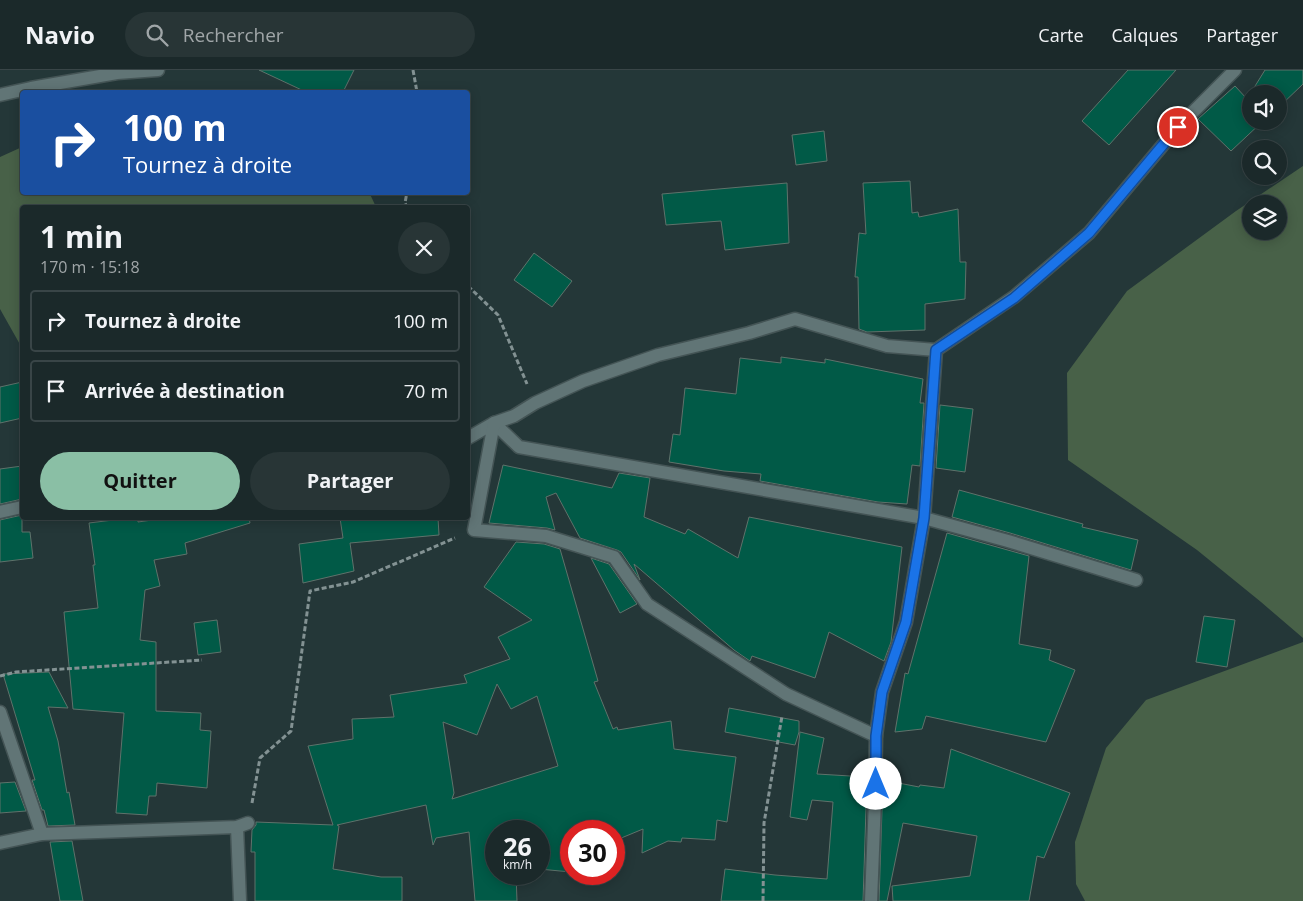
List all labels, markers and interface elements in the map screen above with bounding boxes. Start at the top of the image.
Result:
search box [125,12,475,57]
text: Navio [25,18,95,51]
icon: search [143,21,171,49]
text: Rechercher [183,22,284,48]
text: Carte [1038,23,1084,47]
text: Calques [1112,23,1178,47]
text: Partager [1206,23,1278,47]
map controls [1242,85,1287,240]
button: sound [1242,85,1287,130]
text: 100 m [123,104,227,151]
pin [1157,106,1199,148]
icon: right [40,110,105,175]
icon: arrive [1164,113,1192,141]
button: search [1242,140,1287,185]
text: Tournez à droite [123,149,292,179]
button: layers [1242,195,1287,240]
text: 1 min [40,216,123,257]
button: close [398,222,450,274]
text: 170 m · 15:18 [40,256,140,278]
icon: right [42,307,70,335]
text: Tournez à droite [85,308,241,334]
text: 100 m [393,308,448,334]
icon: arrive [42,377,70,405]
text: Arrivée à destination [85,378,285,404]
text: 70 m [404,378,448,404]
button: Quitter [40,452,240,510]
button: Partager [250,452,450,510]
position arrow [849,757,901,809]
speed limit sign: 30 [560,820,625,885]
text: 26 [503,829,532,863]
text: km/h [503,856,532,873]

